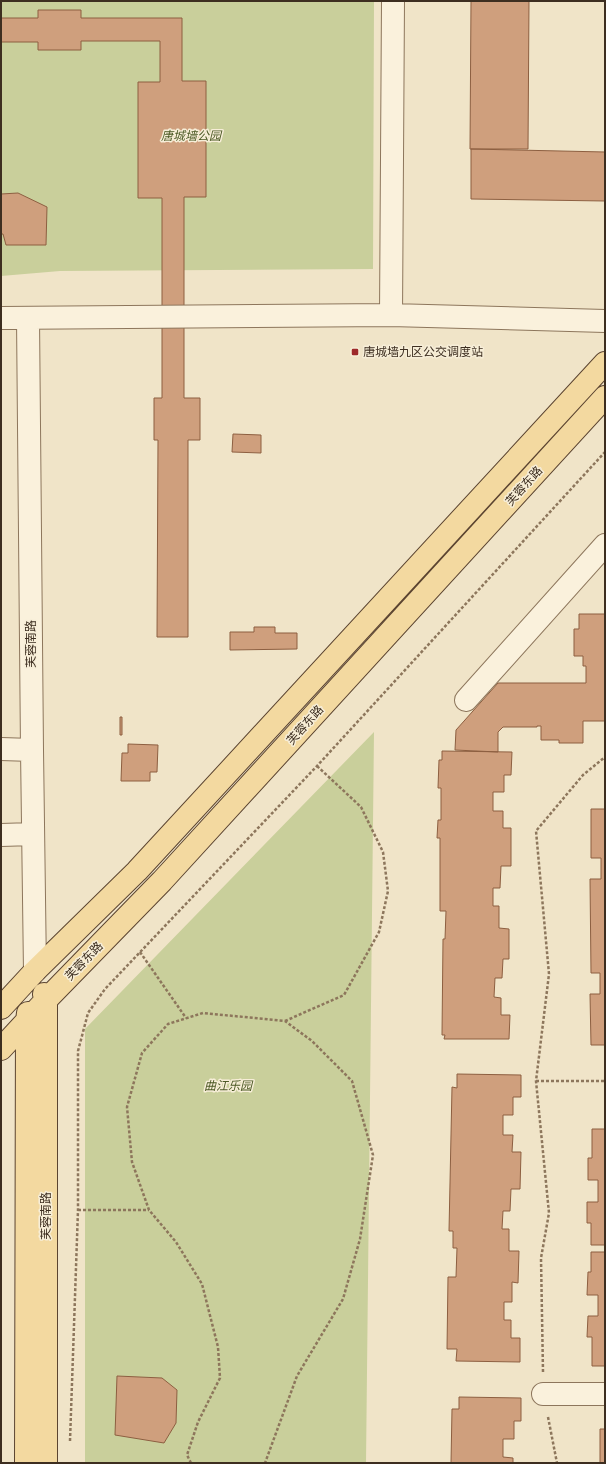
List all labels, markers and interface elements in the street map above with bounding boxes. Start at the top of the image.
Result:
park label: 唐城墙公园 [161,129,223,143]
place label: 唐城墙九区公交调度站 [363,345,483,359]
marker: 唐城墙九区公交调度站 [350,347,360,357]
street label: 芙蓉东路 [503,463,545,509]
street label: 芙蓉南路 [24,620,38,668]
street label: 芙蓉东路 [284,702,326,748]
street label: 芙蓉东路 [62,939,106,983]
park label: 曲江乐园 [204,1079,254,1093]
street label: 芙蓉南路 [39,1192,53,1240]

